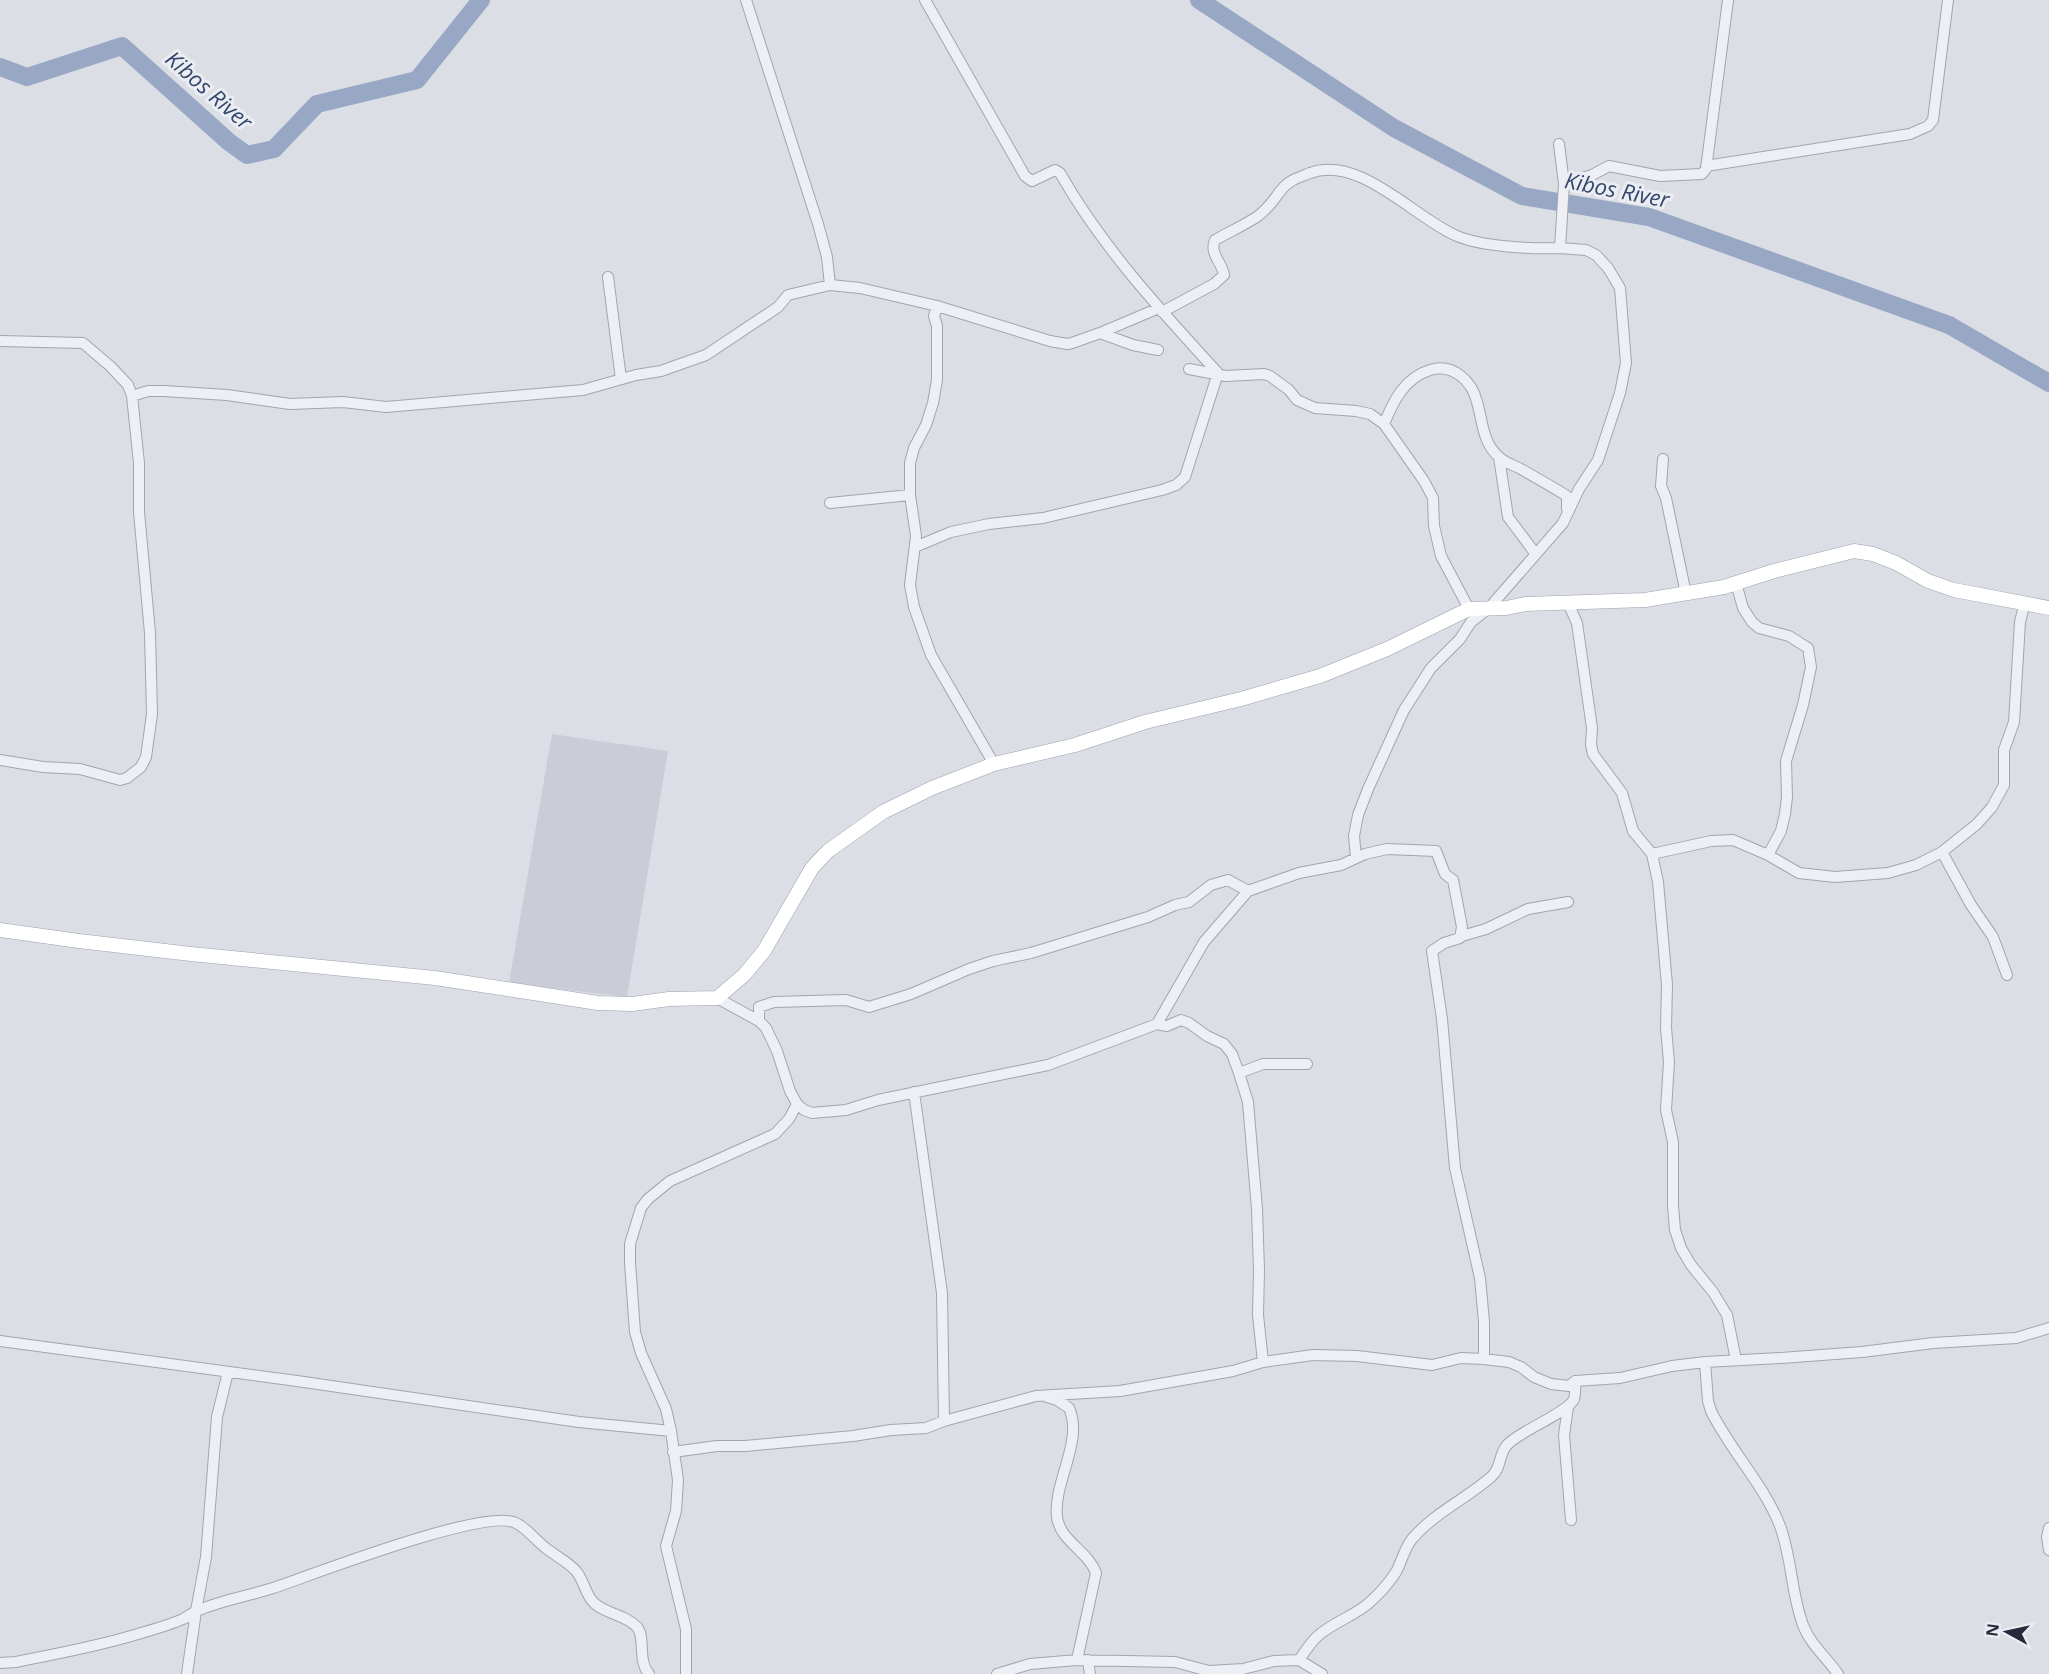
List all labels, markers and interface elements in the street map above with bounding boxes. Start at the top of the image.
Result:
water label: Kibos River [160,43,261,136]
water label: Kibos River [1562,164,1673,214]
north arrow [1977,1602,2037,1662]
text: N [1980,1622,2004,1638]

